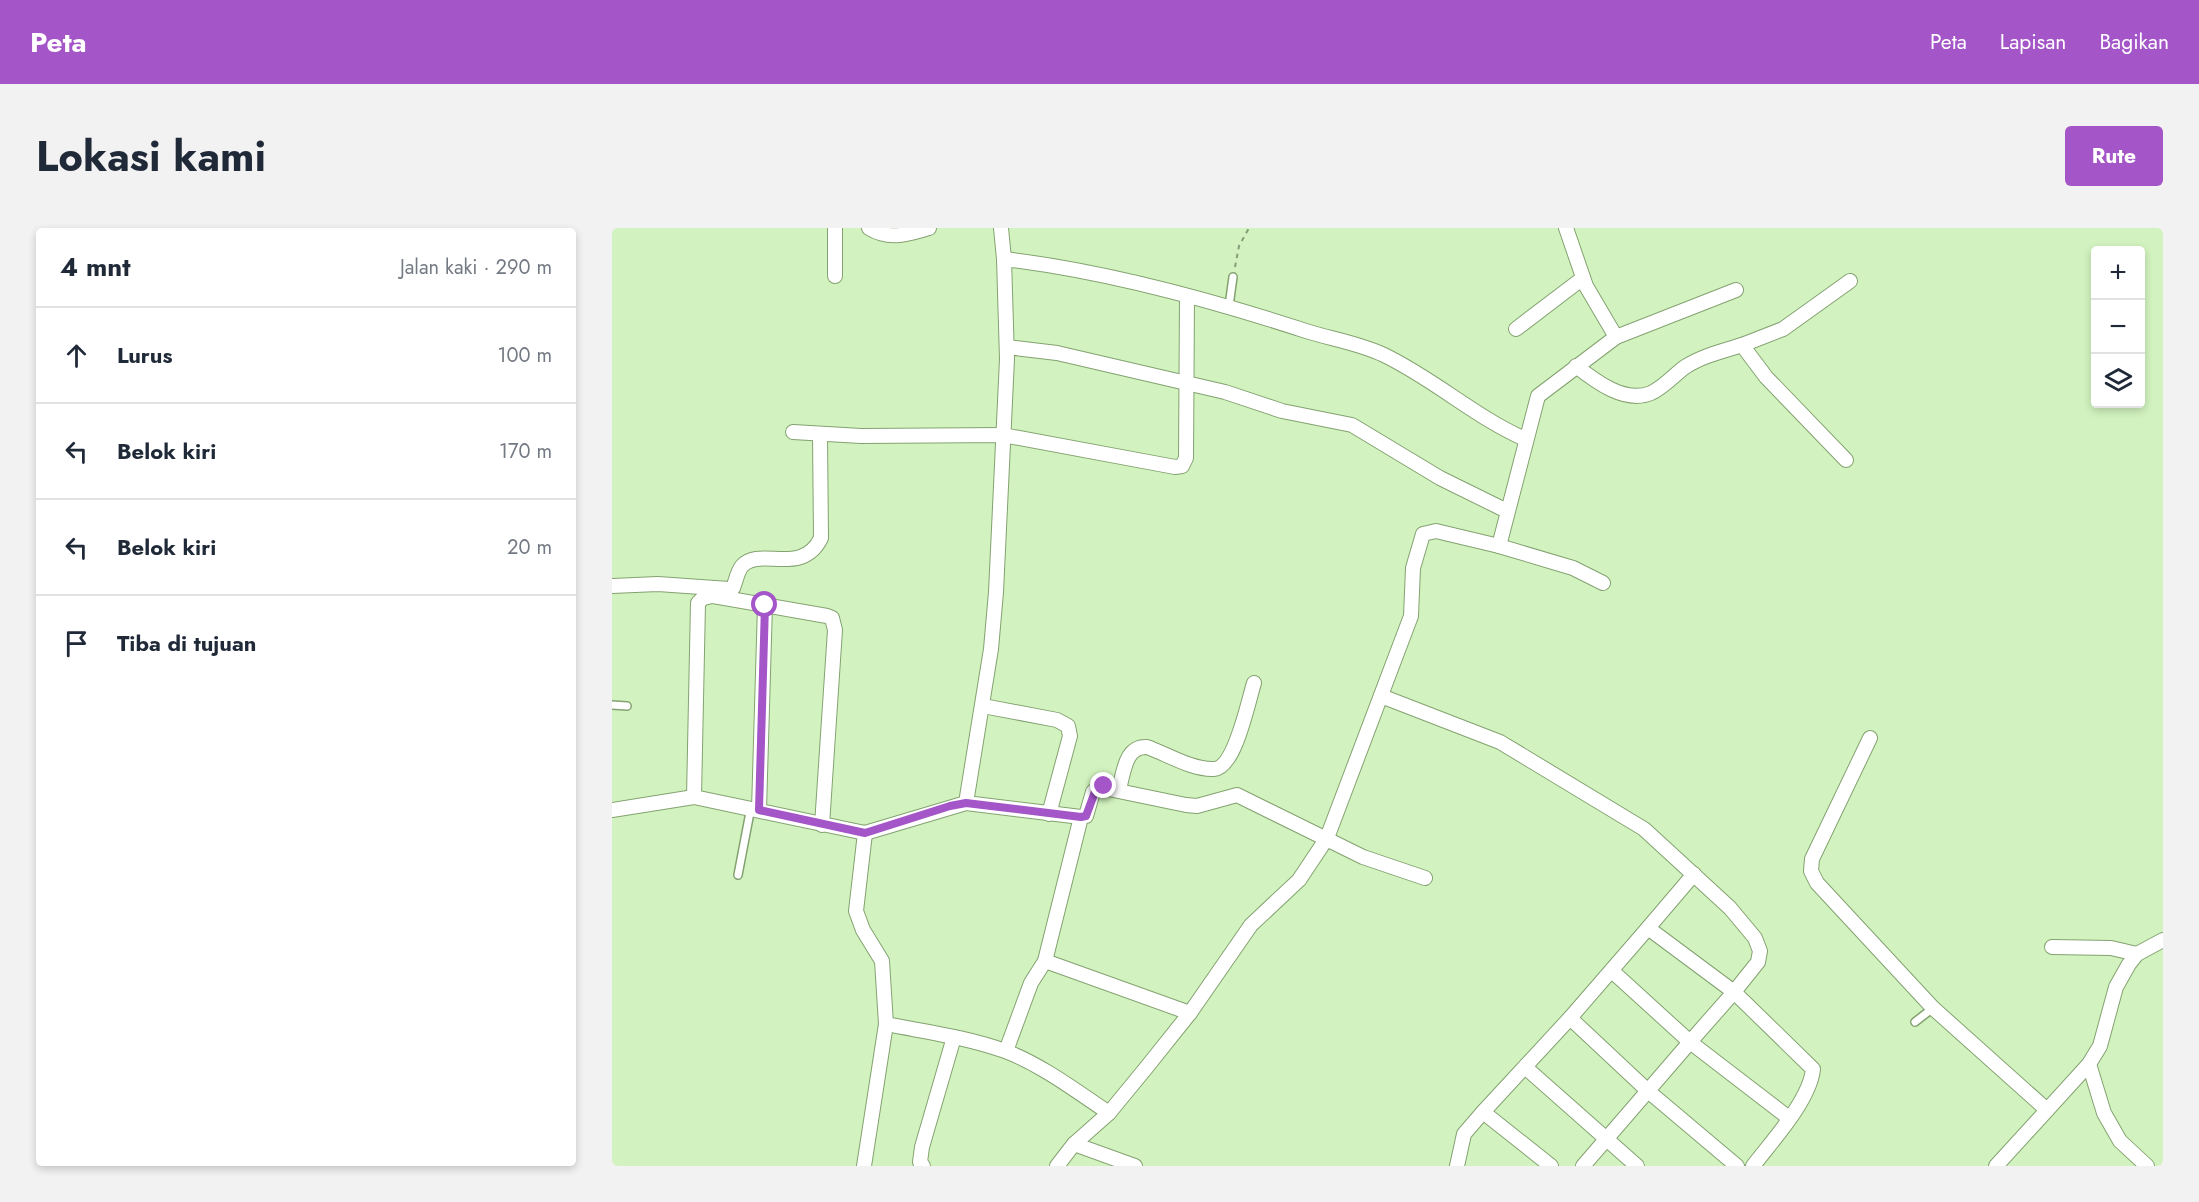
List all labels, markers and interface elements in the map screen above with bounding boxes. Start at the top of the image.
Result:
text: Peta [30,22,87,63]
text: Peta [1930,27,1967,57]
text: Lapisan [2000,27,2066,57]
text: Bagikan [2099,27,2169,57]
text: Lokasi kami [36,126,266,187]
button: Rute [2065,126,2163,186]
map controls [2091,246,2145,408]
button: + [2091,246,2145,300]
text: 4 mnt [60,248,131,286]
text: Jalan kaki · 290 m [400,253,552,282]
button: − [2091,300,2145,354]
icon: ahead [60,339,93,372]
text: Lurus [117,339,173,371]
text: 100 m [497,341,552,370]
button: layers [2091,354,2145,408]
icon: left [60,435,93,468]
text: Belok kiri [117,435,216,467]
text: 170 m [499,437,552,466]
icon: left [60,531,93,564]
text: Belok kiri [117,531,216,563]
text: 20 m [507,533,552,562]
route start [751,591,777,617]
icon: arrive [60,627,93,660]
text: Tiba di tujuan [117,627,256,659]
route end [1090,772,1116,798]

